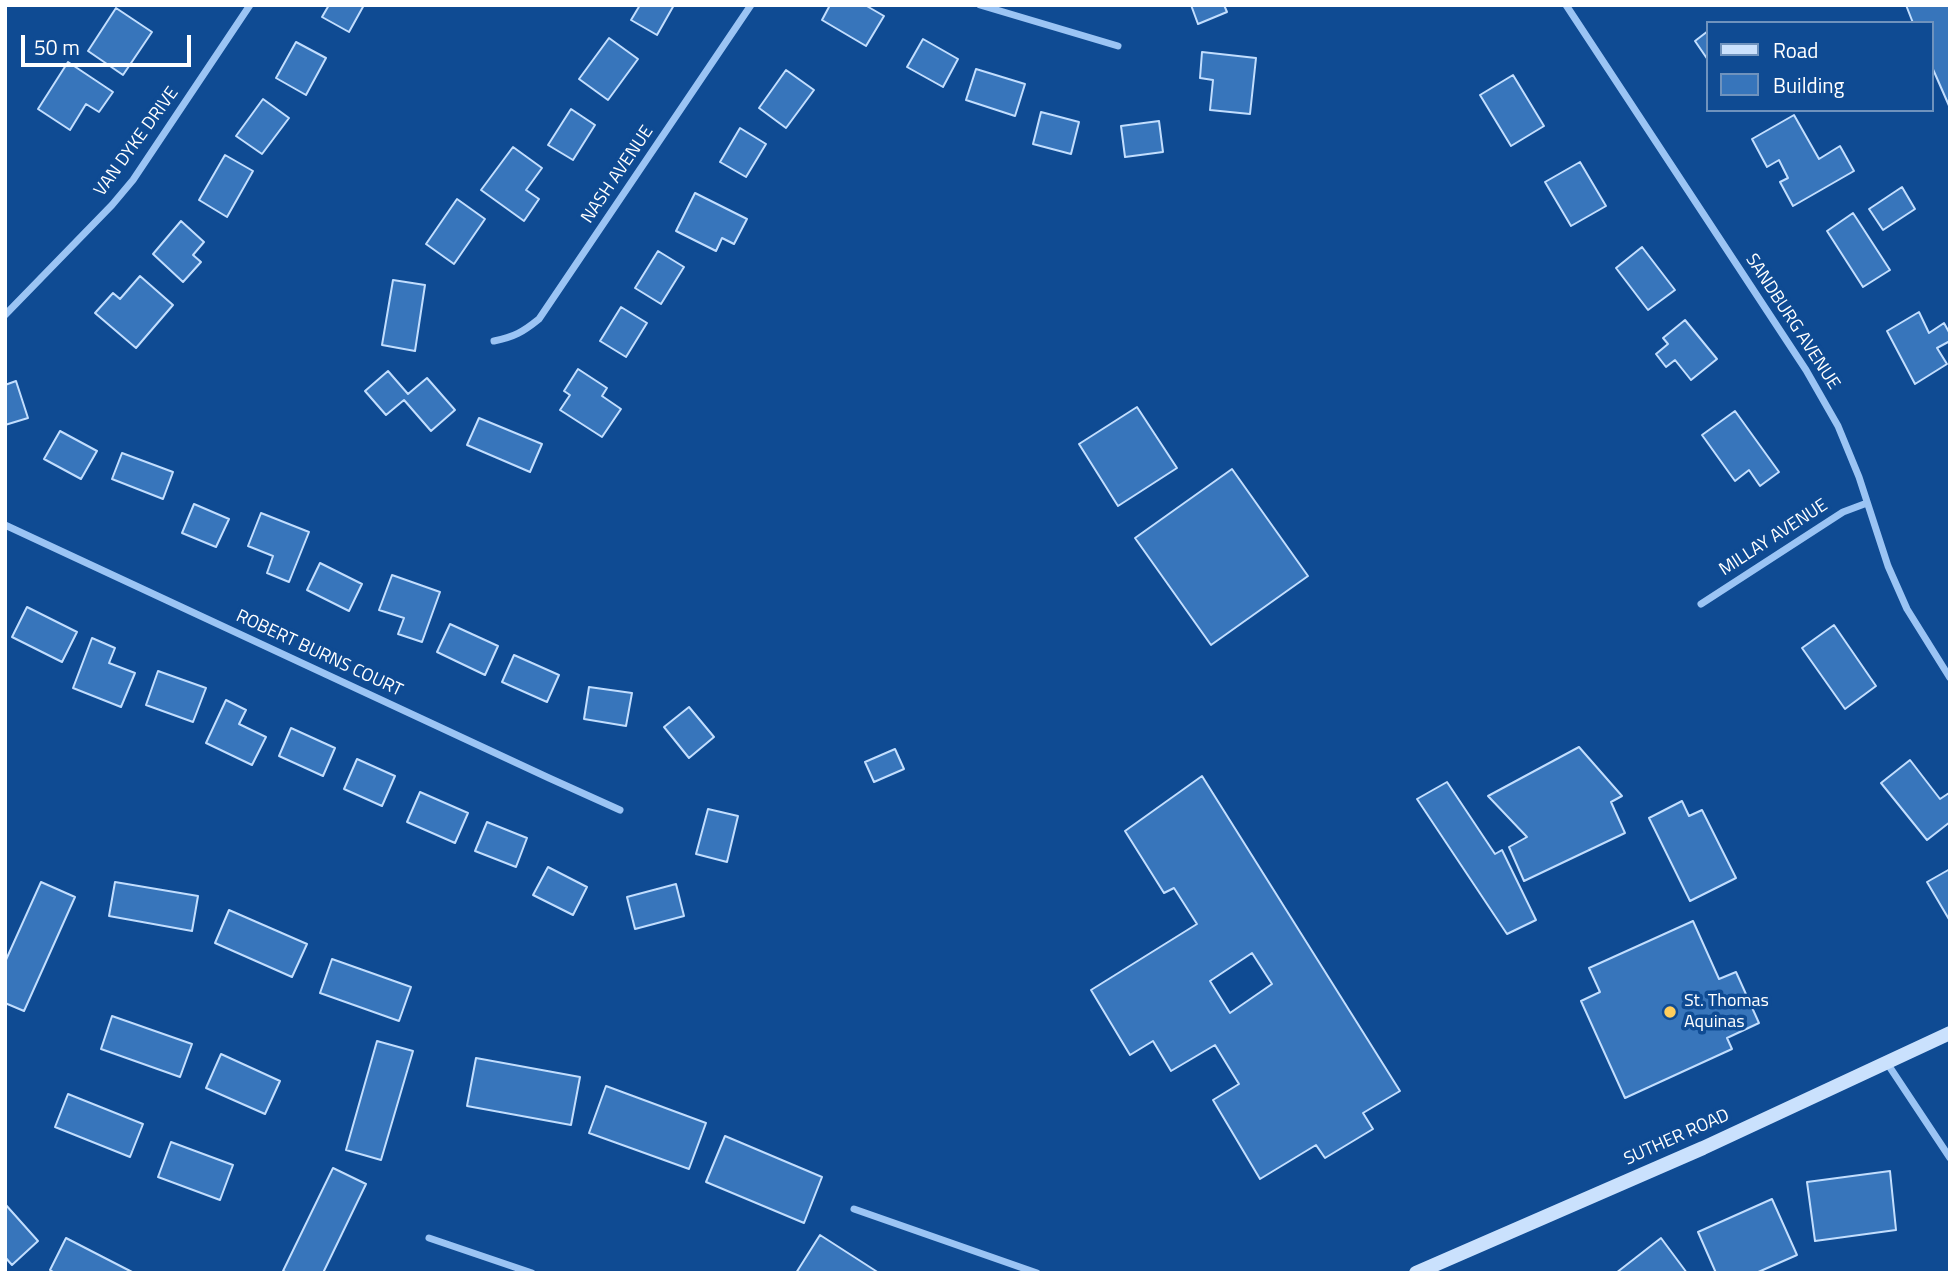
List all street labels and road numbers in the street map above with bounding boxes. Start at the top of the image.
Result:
street label: VAN DYKE DRIVE [90,83,184,201]
street label: NASH AVENUE [577,122,659,228]
street label: SANDBURG AVENUE [1740,250,1844,394]
street label: MILLAY AVENUE [1716,495,1832,581]
street label: ROBERT BURNS COURT [232,606,406,702]
street label: SUTHER ROAD [1621,1105,1733,1171]

